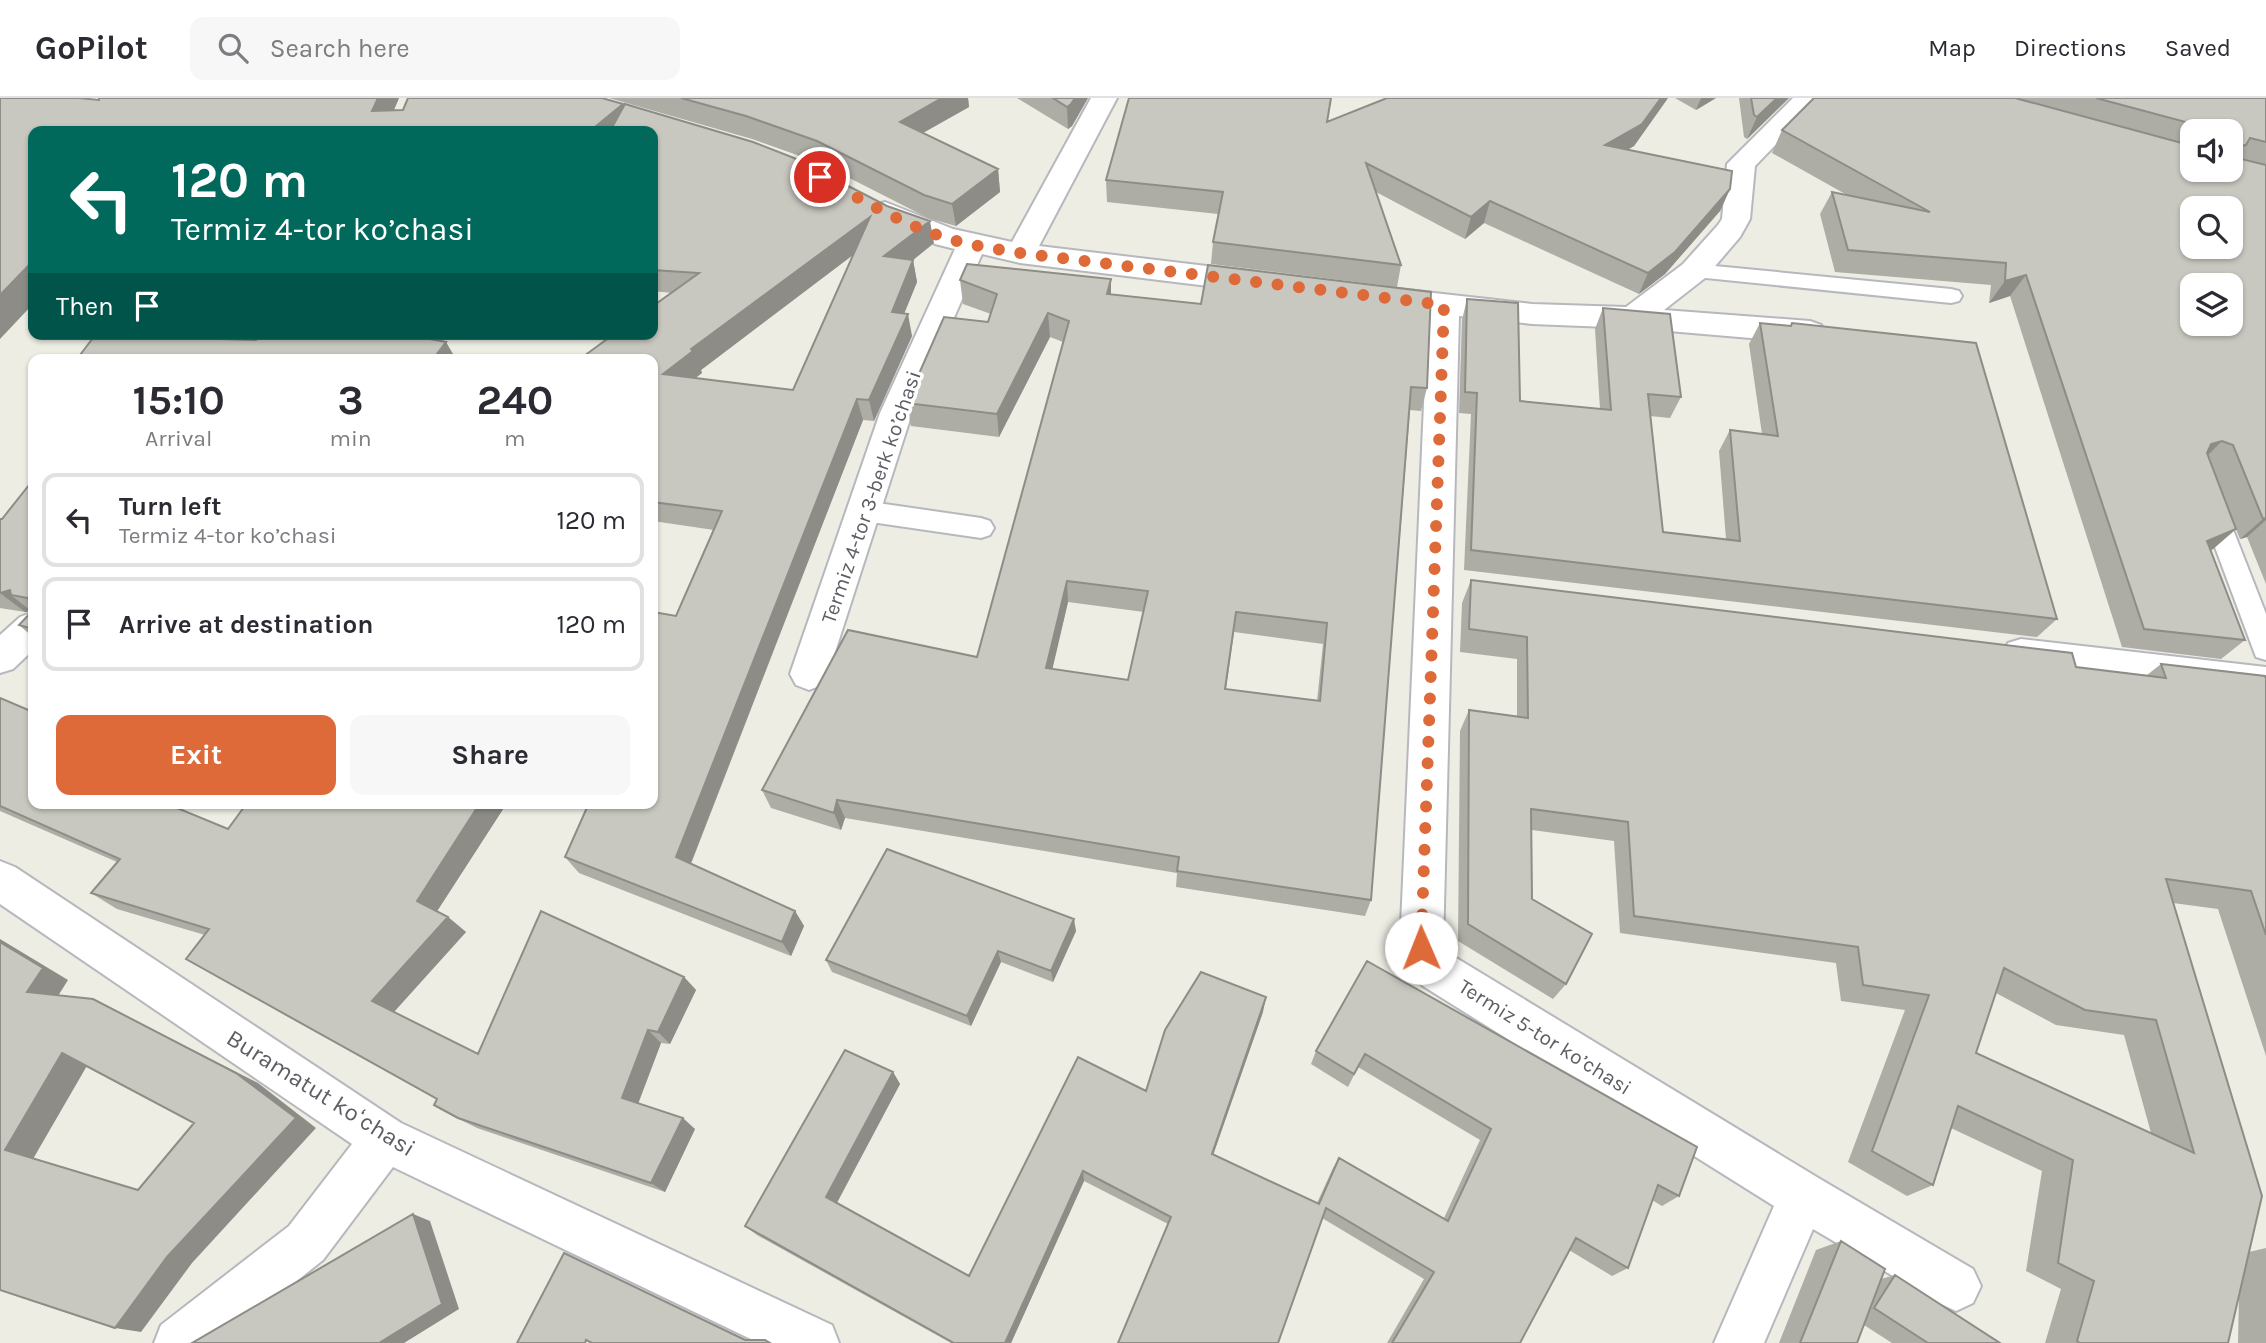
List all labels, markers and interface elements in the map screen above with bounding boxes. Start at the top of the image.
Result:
search box [190,17,680,80]
text: GoPilot [35,29,148,67]
icon: search [214,29,252,67]
text: Search here [270,33,410,64]
text: Map [1928,34,1976,62]
text: Directions [2014,34,2127,62]
text: Saved [2165,34,2231,62]
map controls [2180,119,2243,336]
button: sound [2180,119,2243,182]
pin [790,147,850,207]
text: 120 m [171,152,308,209]
icon: left [56,154,147,245]
icon: arrive [801,158,839,196]
button: search [2180,196,2243,259]
text: Termiz 4-tor koʼchasi [171,211,474,248]
button: layers [2180,273,2243,336]
icon: arrive [128,287,166,325]
text: Then [56,291,114,322]
street label: Termiz 4-tor 3-berk koʼchasi [816,367,926,627]
text: 15:10 [133,375,225,425]
text: 3 [338,375,364,425]
text: 240 [476,375,553,425]
text: Arrival [145,425,212,452]
text: min [330,425,372,452]
text: m [504,425,526,452]
text: Turn left [119,491,221,522]
icon: left [60,501,98,539]
text: 120 m [556,505,626,536]
text: Termiz 4-tor koʼchasi [119,522,337,549]
icon: arrive [60,605,98,643]
text: Arrive at destination [119,609,373,640]
text: 120 m [556,609,626,640]
button: Exit [56,715,336,795]
button: Share [350,715,630,795]
position arrow [1384,911,1458,985]
street label: Termiz 5-tor koʼchasi [1454,974,1636,1100]
street label: Buramatut koʻchasi [222,1024,420,1162]

